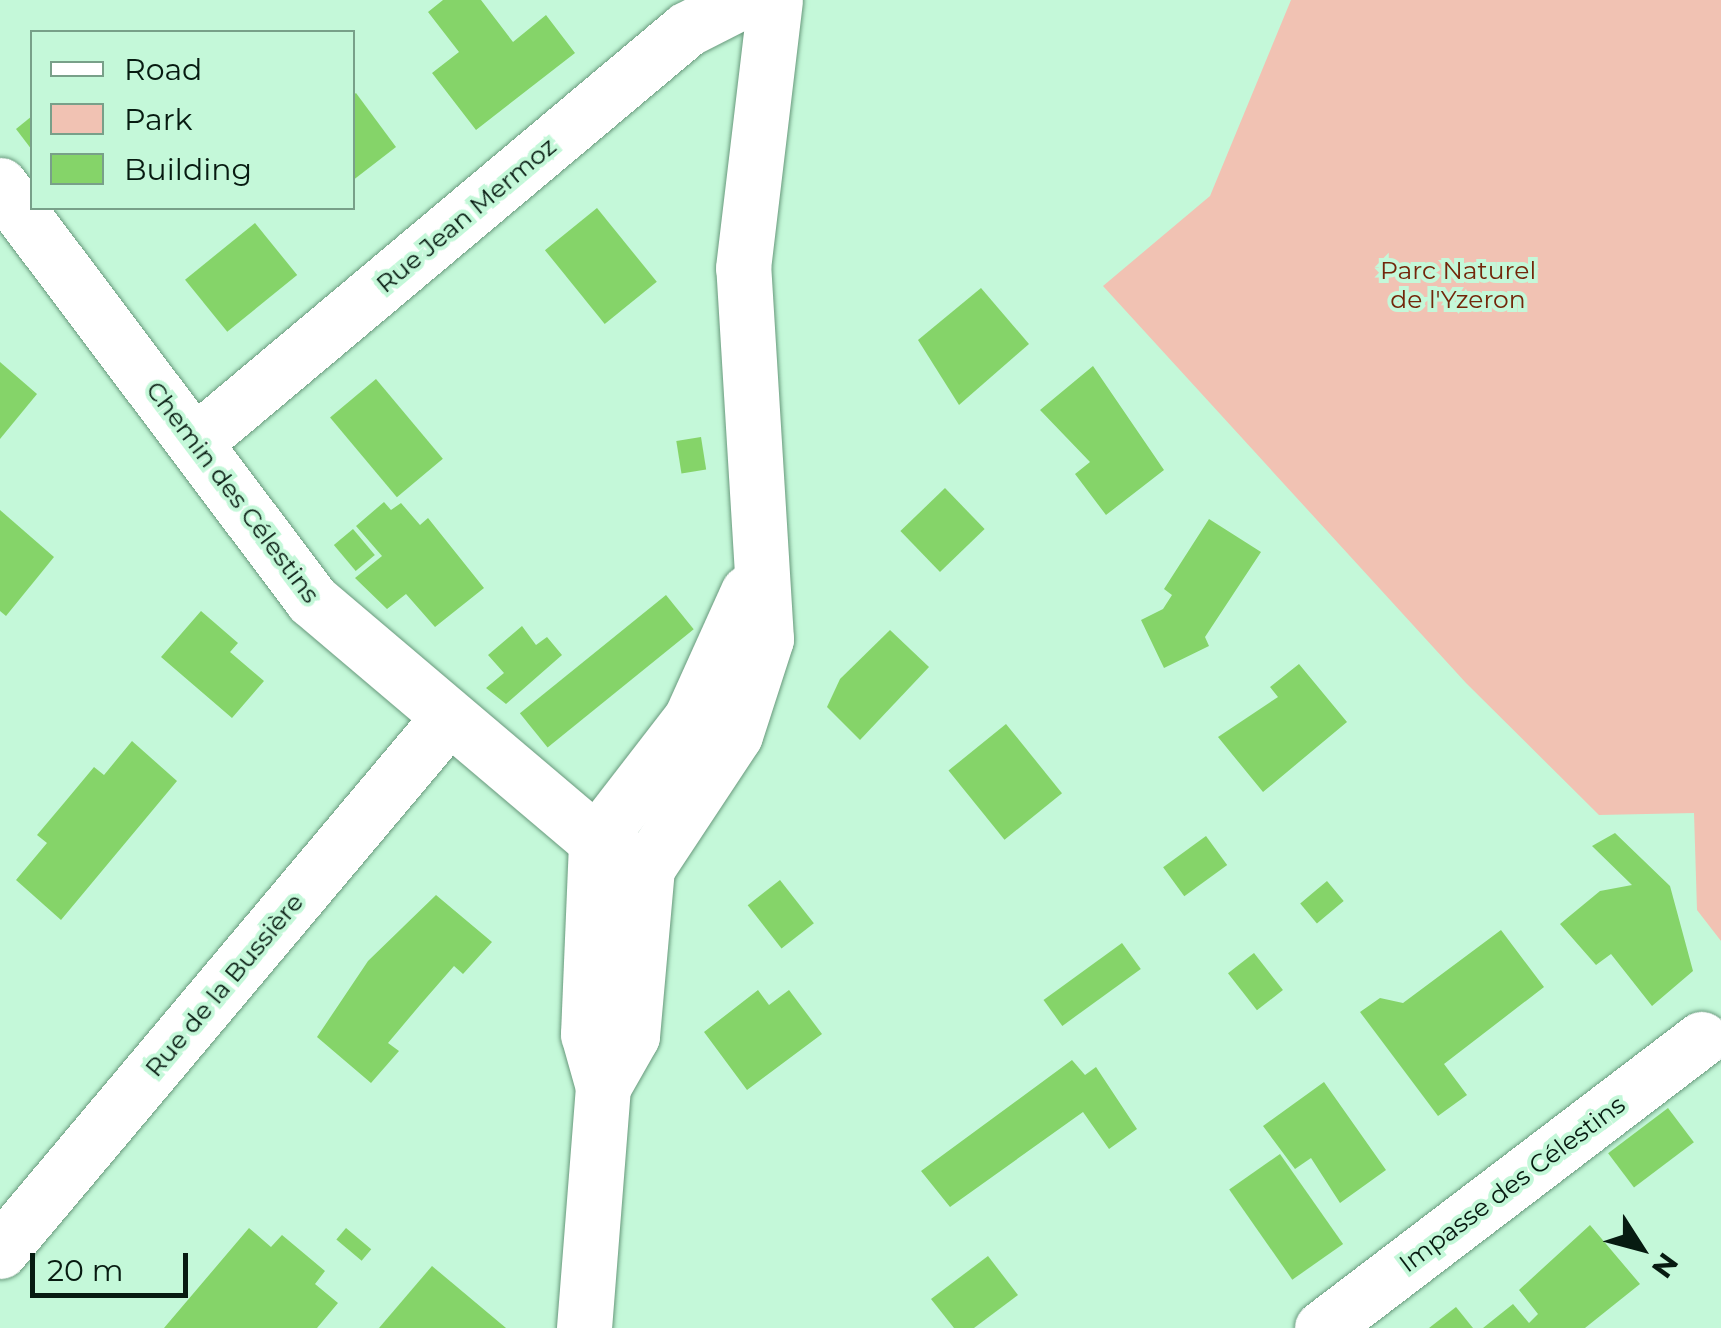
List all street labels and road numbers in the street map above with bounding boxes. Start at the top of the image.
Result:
street label: Rue Jean Mermoz [370,131,562,299]
street label: Chemin des Célestins [140,375,326,609]
street label: Rue de la Bussière [139,887,309,1083]
street label: Impasse des Célestins [1393,1089,1631,1279]

